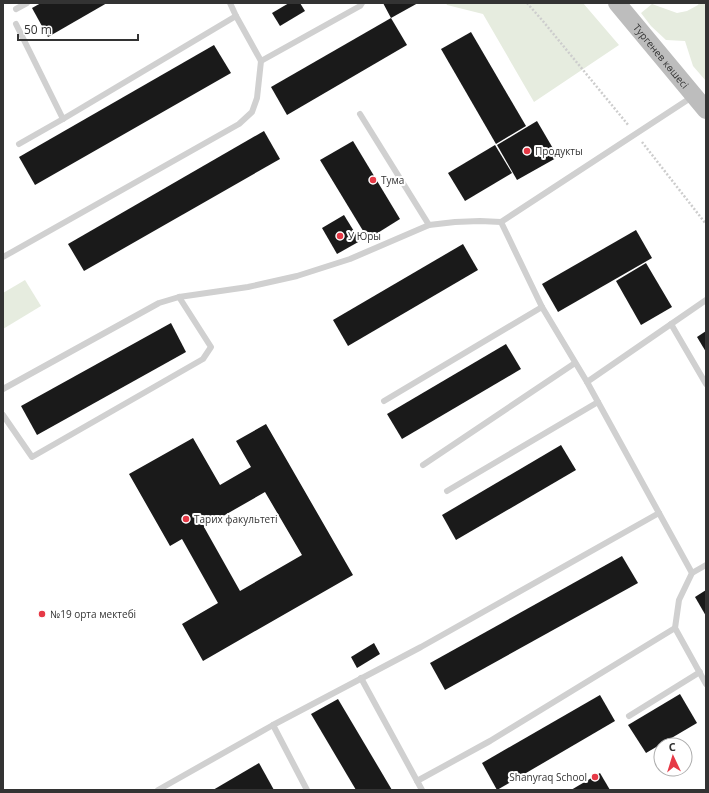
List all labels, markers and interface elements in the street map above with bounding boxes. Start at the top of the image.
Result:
scale bar [18,16,138,42]
text: 50 m [24,21,52,38]
street label: Тургенев көшесі [630,21,692,91]
place label: Продукты [535,144,583,158]
marker: Продукты [522,146,532,156]
place label: Тума [381,173,404,187]
marker: Тума [368,175,378,185]
place label: У Юры [348,229,381,243]
marker: У Юры [335,231,345,241]
place label: Тарих факультеті [194,512,277,526]
marker: Тарих факультеті [181,514,191,524]
place label: №19 орта мектебі [50,607,136,621]
marker: №19 орта мектебі [37,609,47,619]
north arrow [653,737,693,777]
text: С [668,739,676,754]
place label: Shanyraq School [509,770,587,784]
marker: Shanyraq School [590,772,600,782]

